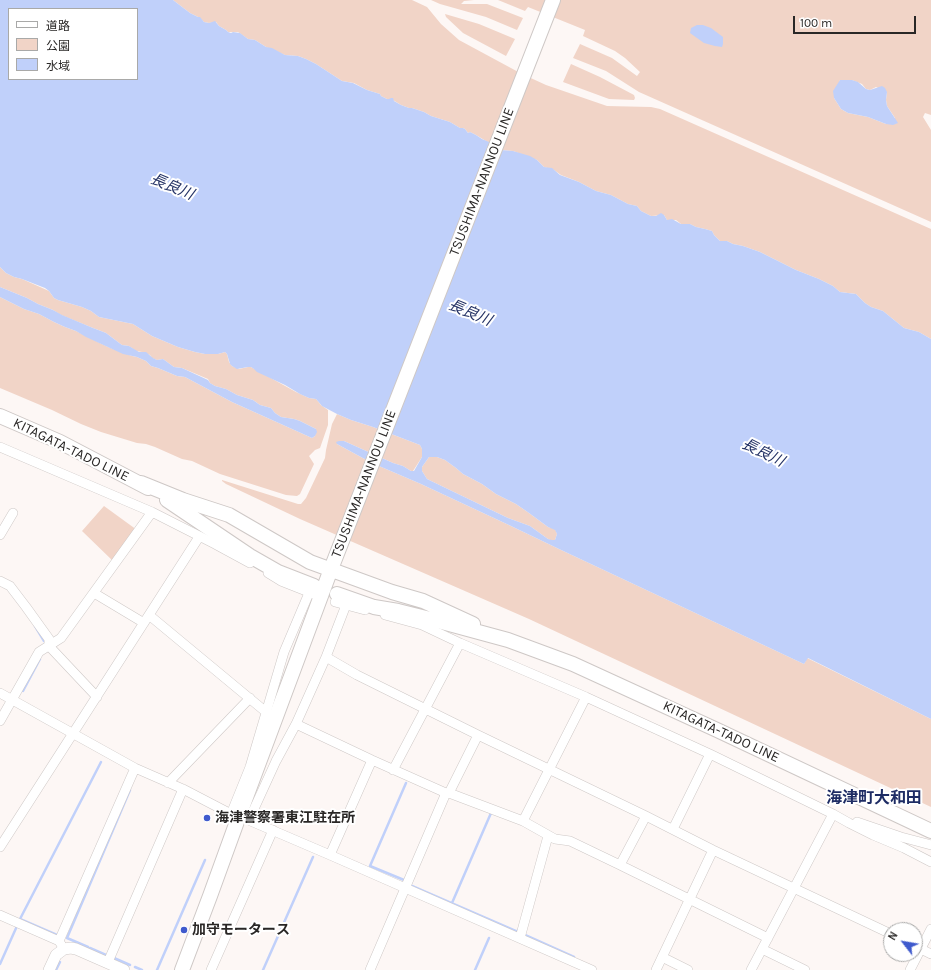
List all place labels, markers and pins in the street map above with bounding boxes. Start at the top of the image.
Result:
place label: 海津警察署東江駐在所 [215,810,355,826]
marker: 海津警察署東江駐在所 [202,813,212,823]
place label: 加守モータース [192,922,290,938]
marker: 加守モータース [179,925,189,935]

